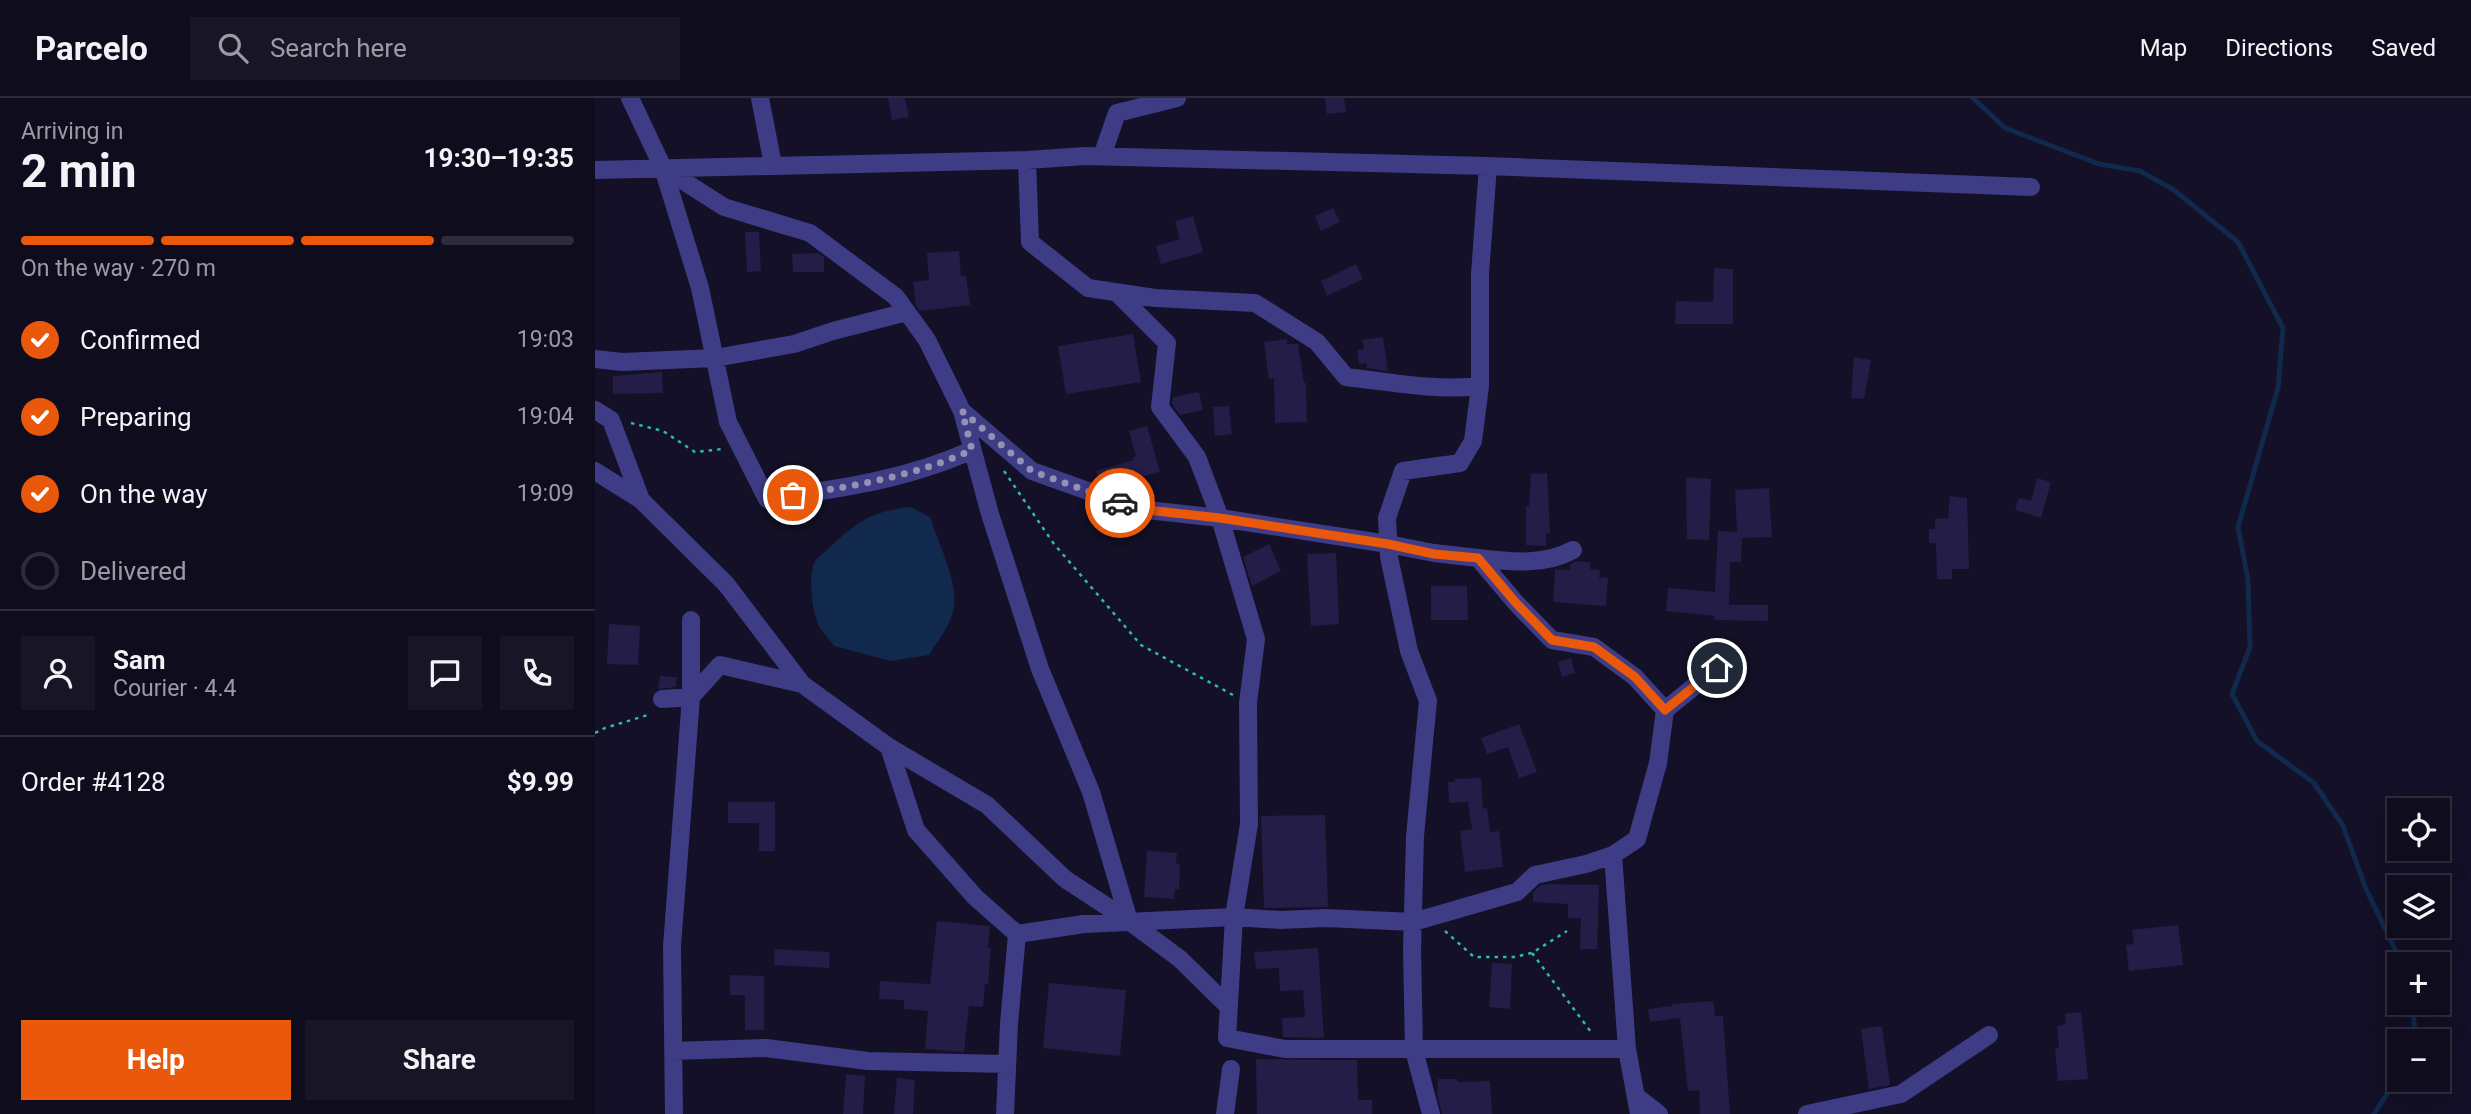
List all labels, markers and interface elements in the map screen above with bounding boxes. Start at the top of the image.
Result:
search box [190,17,680,80]
text: Parcelo [35,29,148,68]
icon: search [214,29,252,67]
text: Search here [270,33,407,63]
text: Map [2140,34,2187,62]
text: Directions [2225,34,2333,62]
text: Saved [2371,34,2436,62]
text: Arriving in [21,118,124,145]
text: 19:30–19:35 [424,143,574,173]
text: 2 min [21,144,137,198]
text: On the way · 270 m [21,255,216,282]
icon: check [21,321,59,359]
text: Confirmed [80,325,201,355]
text: 19:03 [517,326,574,353]
icon: check [21,398,59,436]
text: Preparing [80,402,192,432]
text: 19:04 [517,403,574,430]
pin [763,465,823,525]
courier [1085,468,1155,538]
icon: check [21,475,59,513]
icon: bag [774,476,812,514]
text: On the way [80,479,208,509]
text: 19:09 [517,480,574,507]
icon: car [1101,484,1139,522]
text: Delivered [80,556,187,586]
button: person [21,636,95,710]
button: chat [408,636,482,710]
button: phone [500,636,574,710]
pin [1687,638,1747,698]
text: Sam [113,645,165,675]
icon: home [1698,649,1736,687]
text: Courier · 4.4 [113,675,236,702]
text: Order #4128 [21,767,166,797]
text: $9.99 [507,767,574,797]
map controls [2387,798,2450,1092]
button: locate [2387,798,2450,861]
button: layers [2387,875,2450,938]
button: + [2387,952,2450,1015]
button: Help [21,1020,291,1100]
button: Share [305,1020,574,1100]
button: − [2387,1029,2450,1092]

